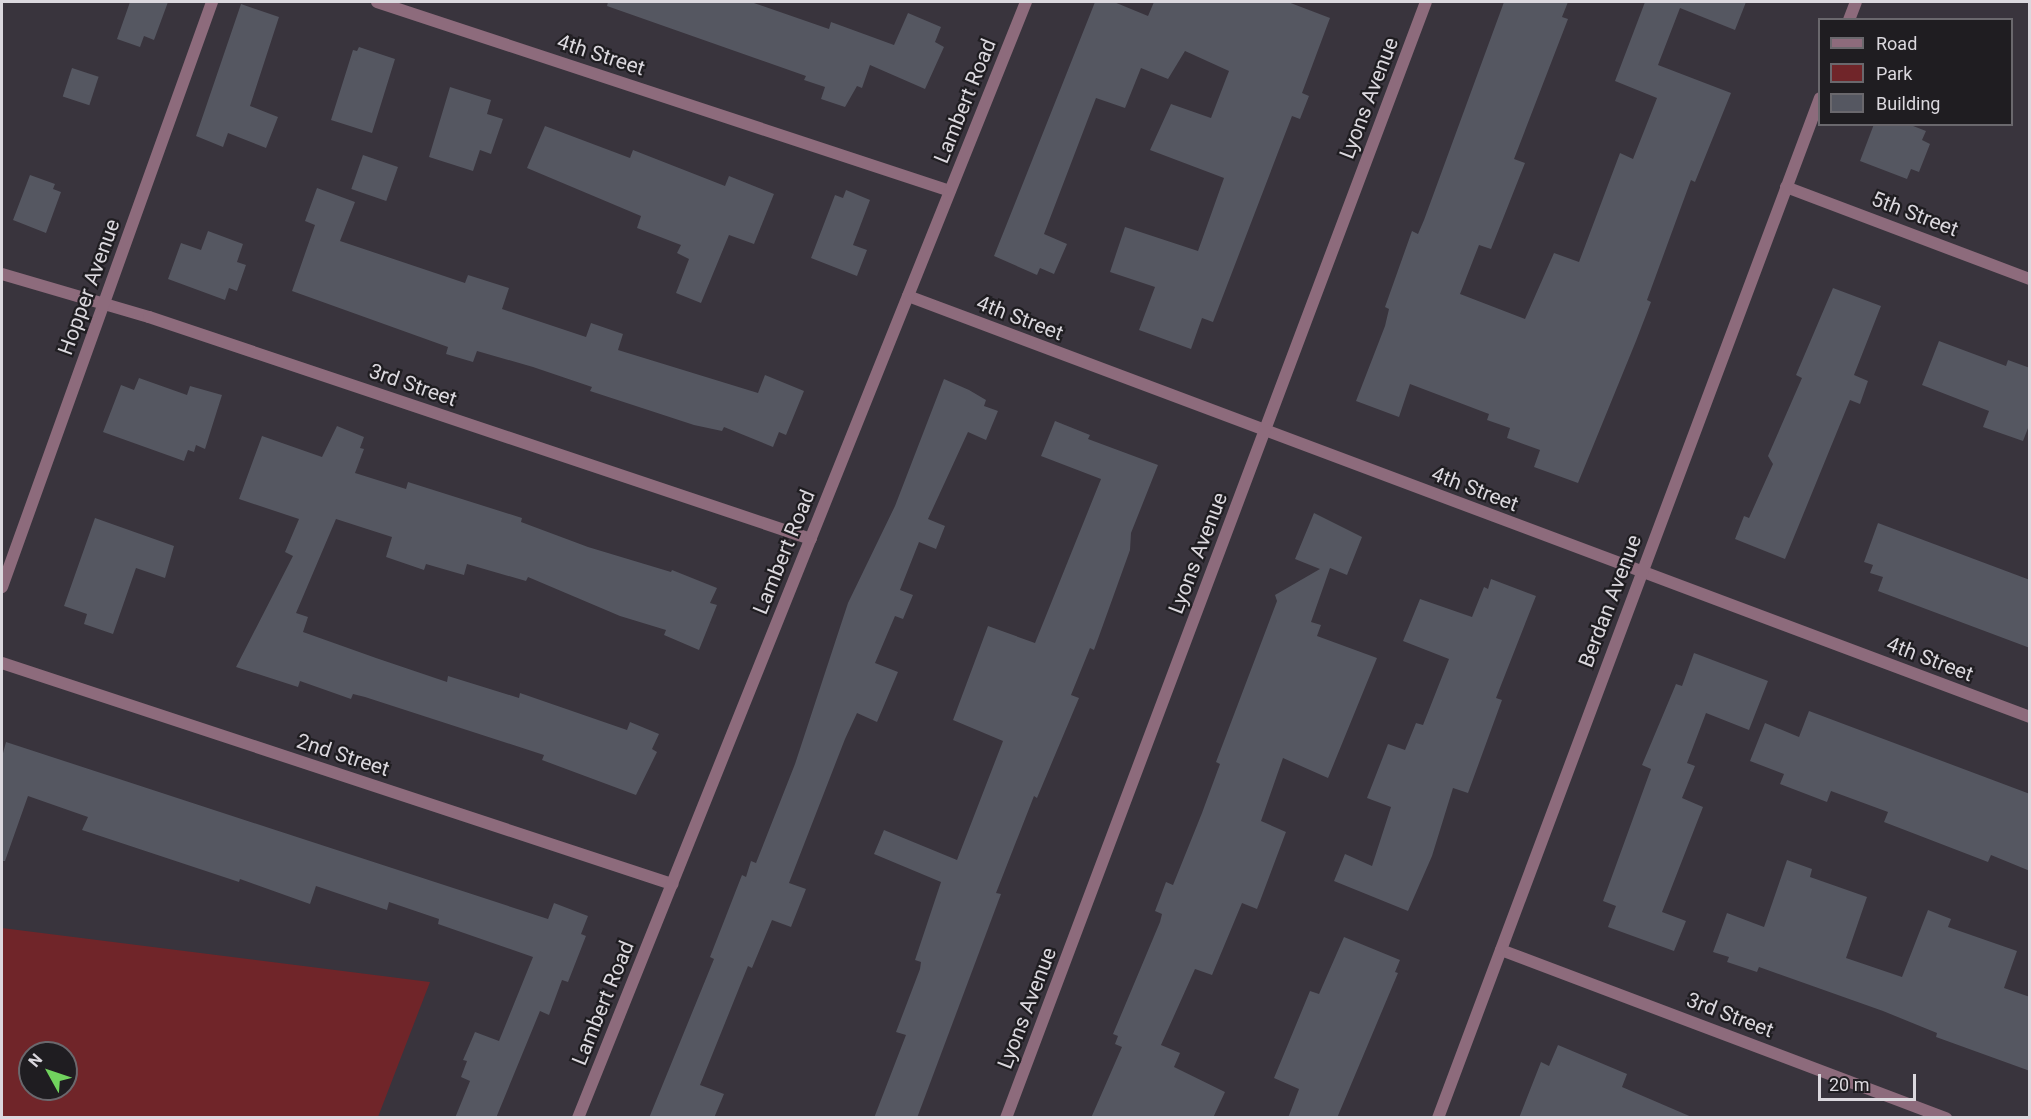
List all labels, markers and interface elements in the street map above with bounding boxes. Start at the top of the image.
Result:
legend [1818,18,2013,126]
street label: 4th Street [554,29,648,81]
text: Road [1876,33,1917,54]
street label: Lyons Avenue [1334,34,1404,162]
street label: Lambert Road [929,35,1001,167]
text: Park [1876,63,1912,84]
text: Building [1876,93,1940,114]
street label: 5th Street [1868,186,1962,242]
street label: Hopper Avenue [53,216,125,358]
street label: 4th Street [973,290,1067,346]
street label: 3rd Street [366,358,460,412]
street label: 4th Street [1428,461,1522,517]
street label: Lambert Road [748,486,820,618]
street label: Lyons Avenue [1163,489,1233,617]
street label: Berdan Avenue [1573,531,1647,671]
street label: 4th Street [1883,631,1977,687]
street label: 2nd Street [294,728,392,782]
street label: Lambert Road [567,937,639,1069]
street label: Lyons Avenue [992,944,1062,1072]
street label: 3rd Street [1683,987,1777,1043]
north arrow [18,1041,78,1101]
text: N [24,1050,46,1071]
scale bar [1821,1062,1918,1100]
text: 20 m [1829,1074,1869,1095]

